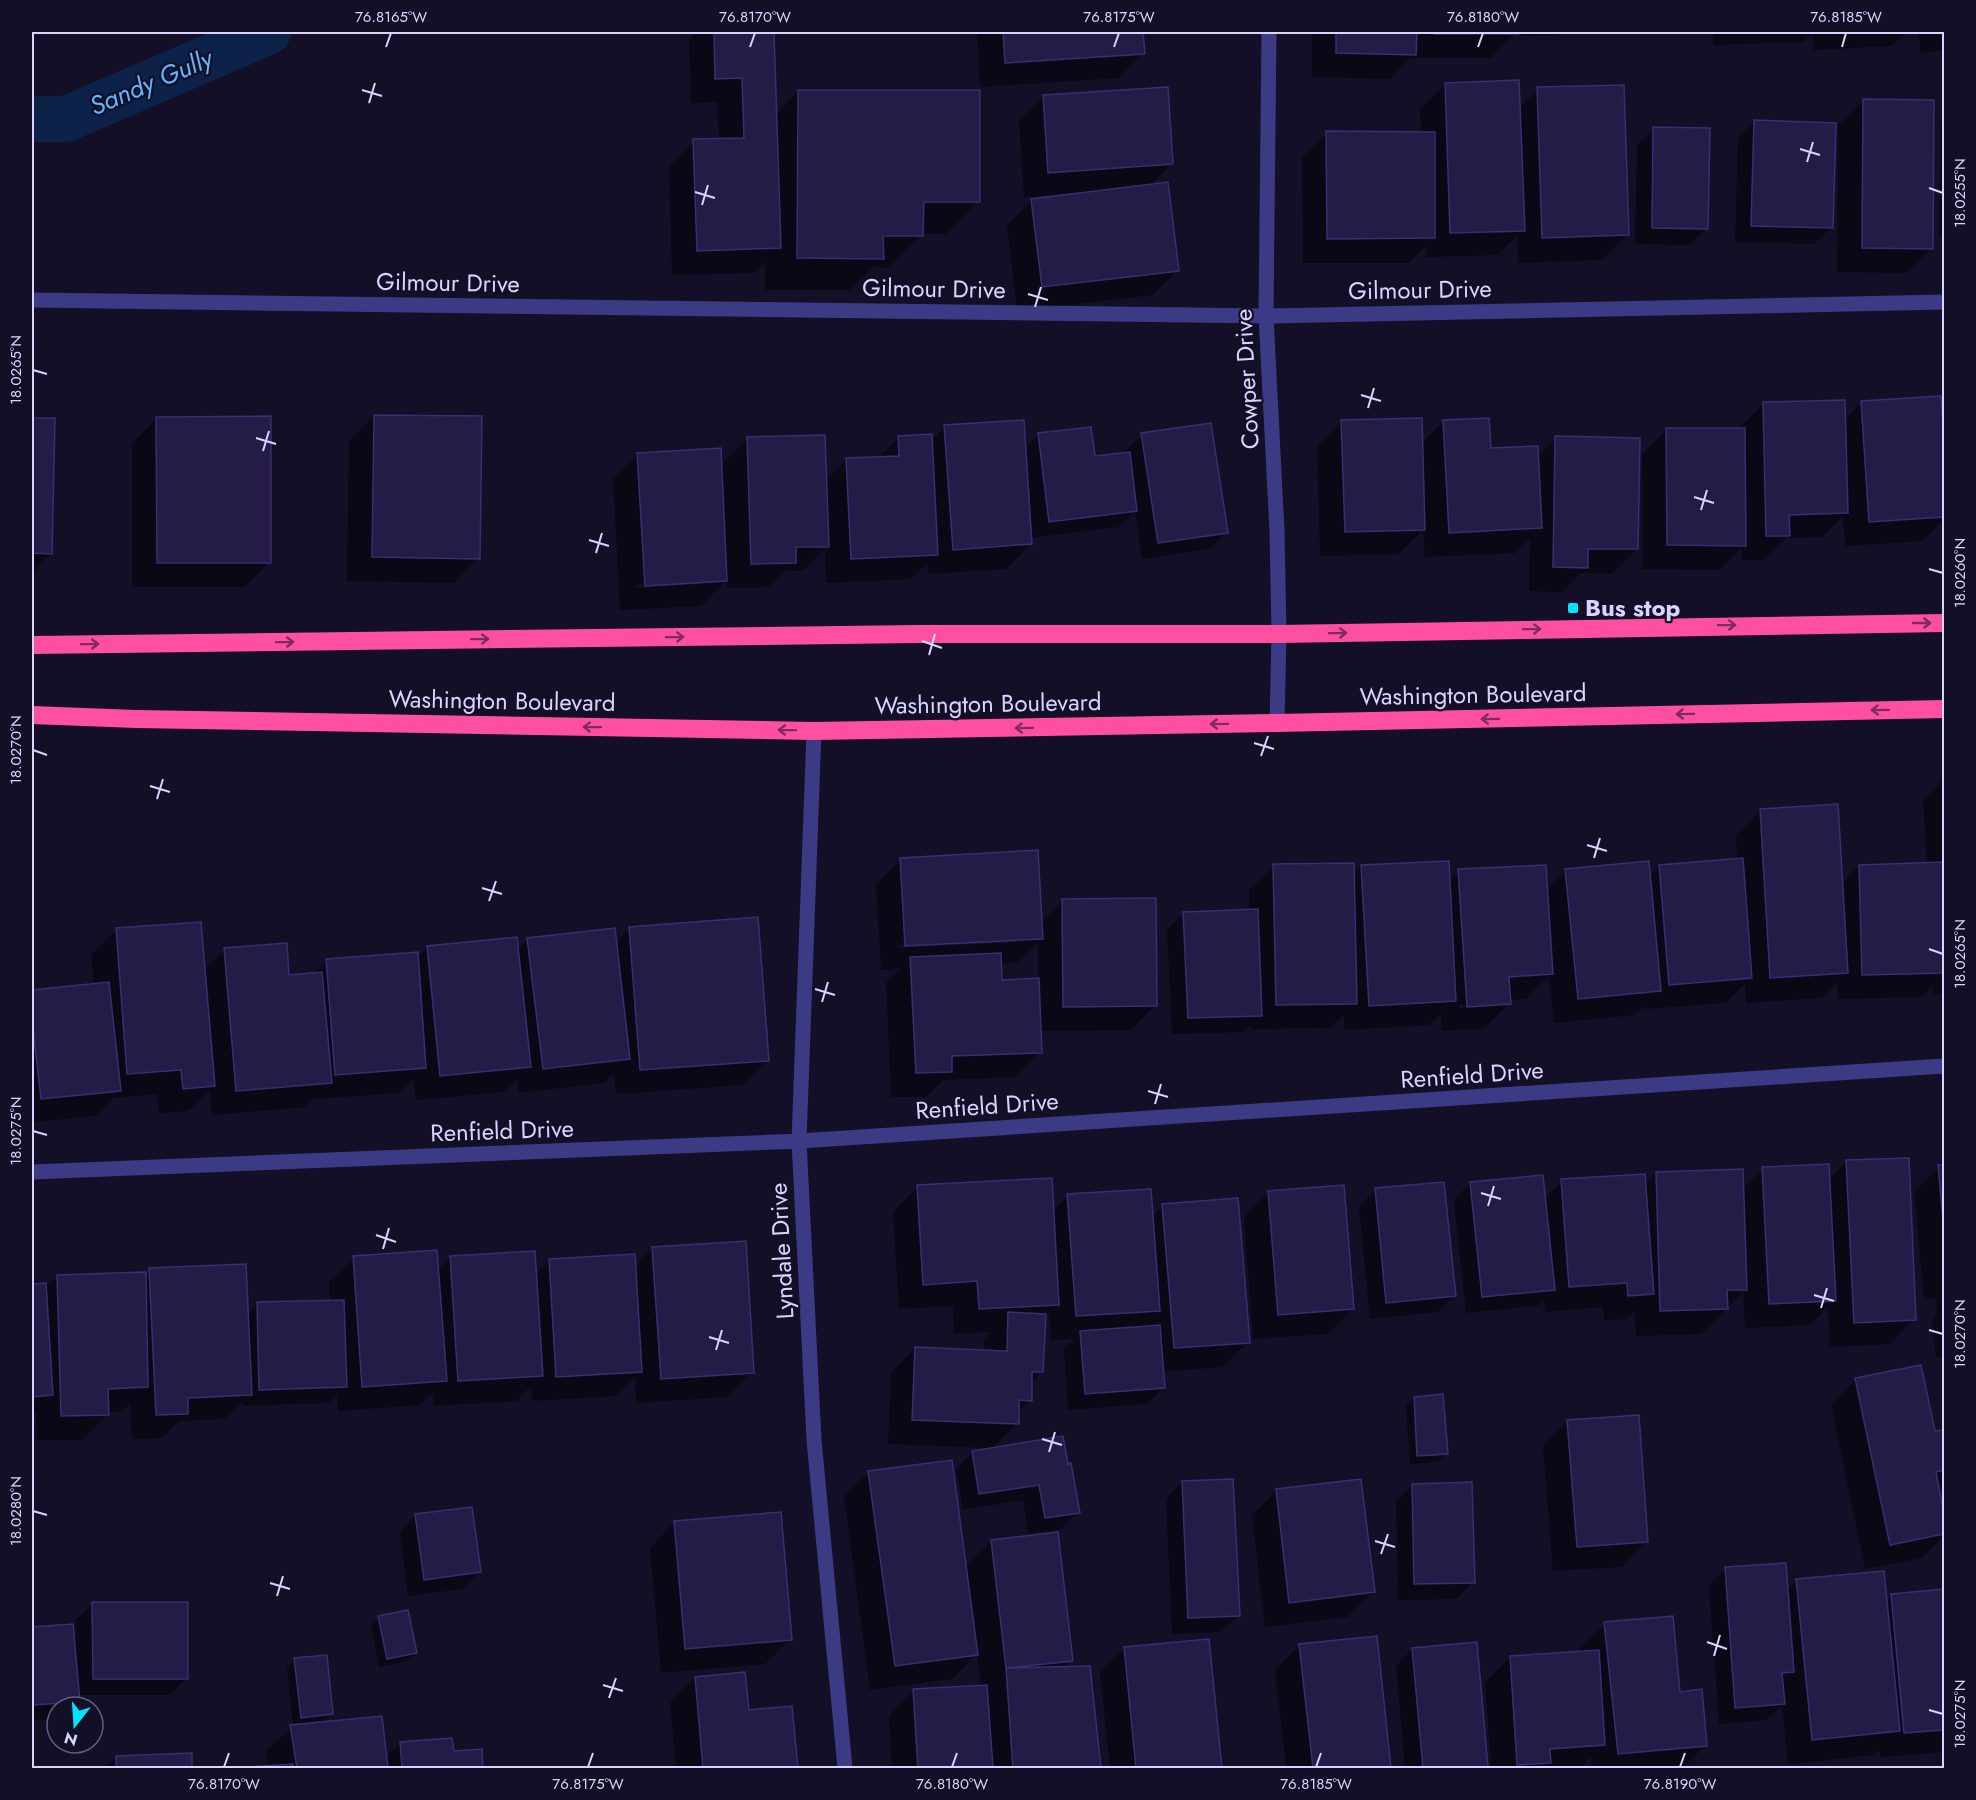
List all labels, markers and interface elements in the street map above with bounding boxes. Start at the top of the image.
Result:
text: 76.8165°W [355,6,427,28]
text: 76.8170°W [719,6,791,28]
text: 76.8175°W [1083,6,1155,28]
text: 76.8180°W [1447,6,1519,28]
text: 76.8185°W [1810,6,1882,28]
water label: Sandy Gully [84,38,220,125]
text: 18.0255°N [1949,158,1971,228]
street label: Gilmour Drive [376,264,520,301]
street label: Gilmour Drive [862,270,1006,307]
street label: Gilmour Drive [1348,271,1492,308]
street label: Cowper Drive [1225,308,1268,450]
text: 18.0265°N [5,335,27,405]
text: 18.0260°N [1949,538,1971,608]
place label: Bus stop [1585,590,1681,625]
marker: Bus stop [1566,601,1580,615]
one-way arrow [1912,617,1932,629]
one-way arrow [1717,619,1737,631]
one-way arrow [1522,623,1542,635]
one-way arrow [1327,627,1347,639]
one-way arrow [664,631,684,643]
one-way arrow [469,634,489,645]
one-way arrow [274,636,294,648]
one-way arrow [79,638,99,650]
street label: Washington Boulevard [1359,675,1587,714]
street label: Washington Boulevard [388,681,616,720]
street label: Washington Boulevard [874,684,1102,723]
one-way arrow [1870,704,1890,716]
one-way arrow [1675,709,1695,720]
one-way arrow [1480,713,1500,725]
text: 18.0270°N [5,715,27,785]
one-way arrow [1209,719,1229,730]
one-way arrow [582,721,602,733]
one-way arrow [1014,722,1034,733]
one-way arrow [777,725,797,736]
text: 18.0265°N [1949,919,1971,989]
street label: Renfield Drive [1399,1052,1545,1097]
street label: Renfield Drive [914,1083,1060,1128]
text: 18.0275°N [5,1097,27,1165]
street label: Renfield Drive [430,1111,574,1150]
street label: Lyndale Drive [760,1182,803,1320]
text: 18.0270°N [1949,1299,1971,1369]
text: 18.0280°N [5,1476,27,1546]
text: 18.0275°N [1949,1680,1971,1748]
north arrow [45,1695,105,1755]
text: N [61,1726,80,1752]
text: 76.8170°W [188,1773,260,1795]
text: 76.8175°W [552,1773,624,1795]
text: 76.8180°W [916,1773,988,1795]
text: 76.8185°W [1280,1773,1352,1795]
text: 76.8190°W [1644,1773,1716,1795]

